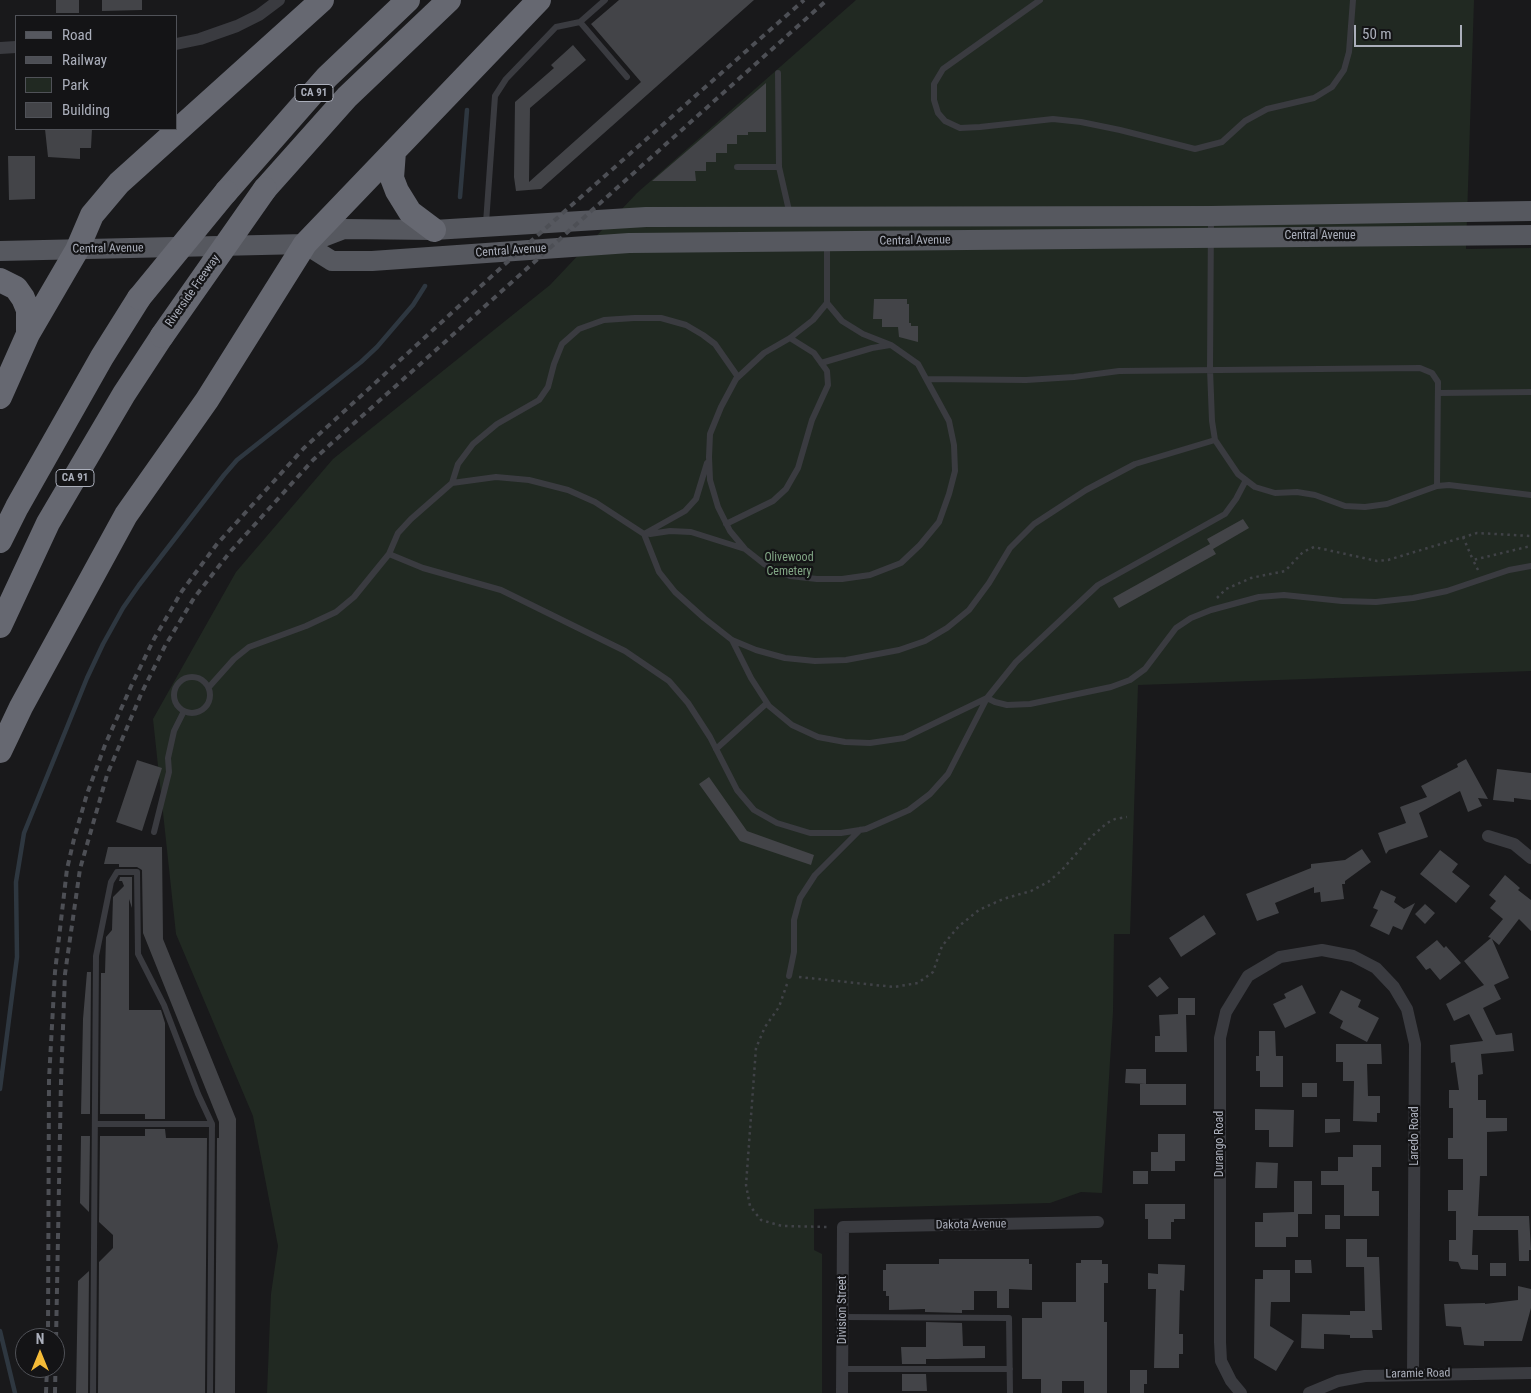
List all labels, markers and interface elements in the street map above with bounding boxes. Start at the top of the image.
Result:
legend [15,15,178,130]
scale bar [1356,15,1464,47]
text: 50 m [1362,25,1392,43]
text: Road [62,26,92,44]
text: Railway [62,51,107,69]
text: Park [62,76,89,94]
road number: CA 91 [295,85,333,102]
text: Building [62,101,110,119]
street label: Central Avenue [1284,229,1356,243]
street label: Central Avenue [879,233,951,249]
street label: Central Avenue [72,241,144,257]
street label: Central Avenue [475,241,547,261]
street label: Riverside Freeway [163,252,223,330]
road number: CA 91 [56,469,94,486]
park label: Olivewood Cemetery [764,551,814,579]
street label: Laredo Road [1408,1106,1422,1166]
street label: Durango Road [1213,1111,1227,1177]
street label: Dakota Avenue [936,1217,1006,1233]
street label: Division Street [836,1276,850,1344]
north arrow [15,1328,65,1378]
text: N [36,1331,44,1347]
street label: Laramie Road [1385,1366,1451,1382]

